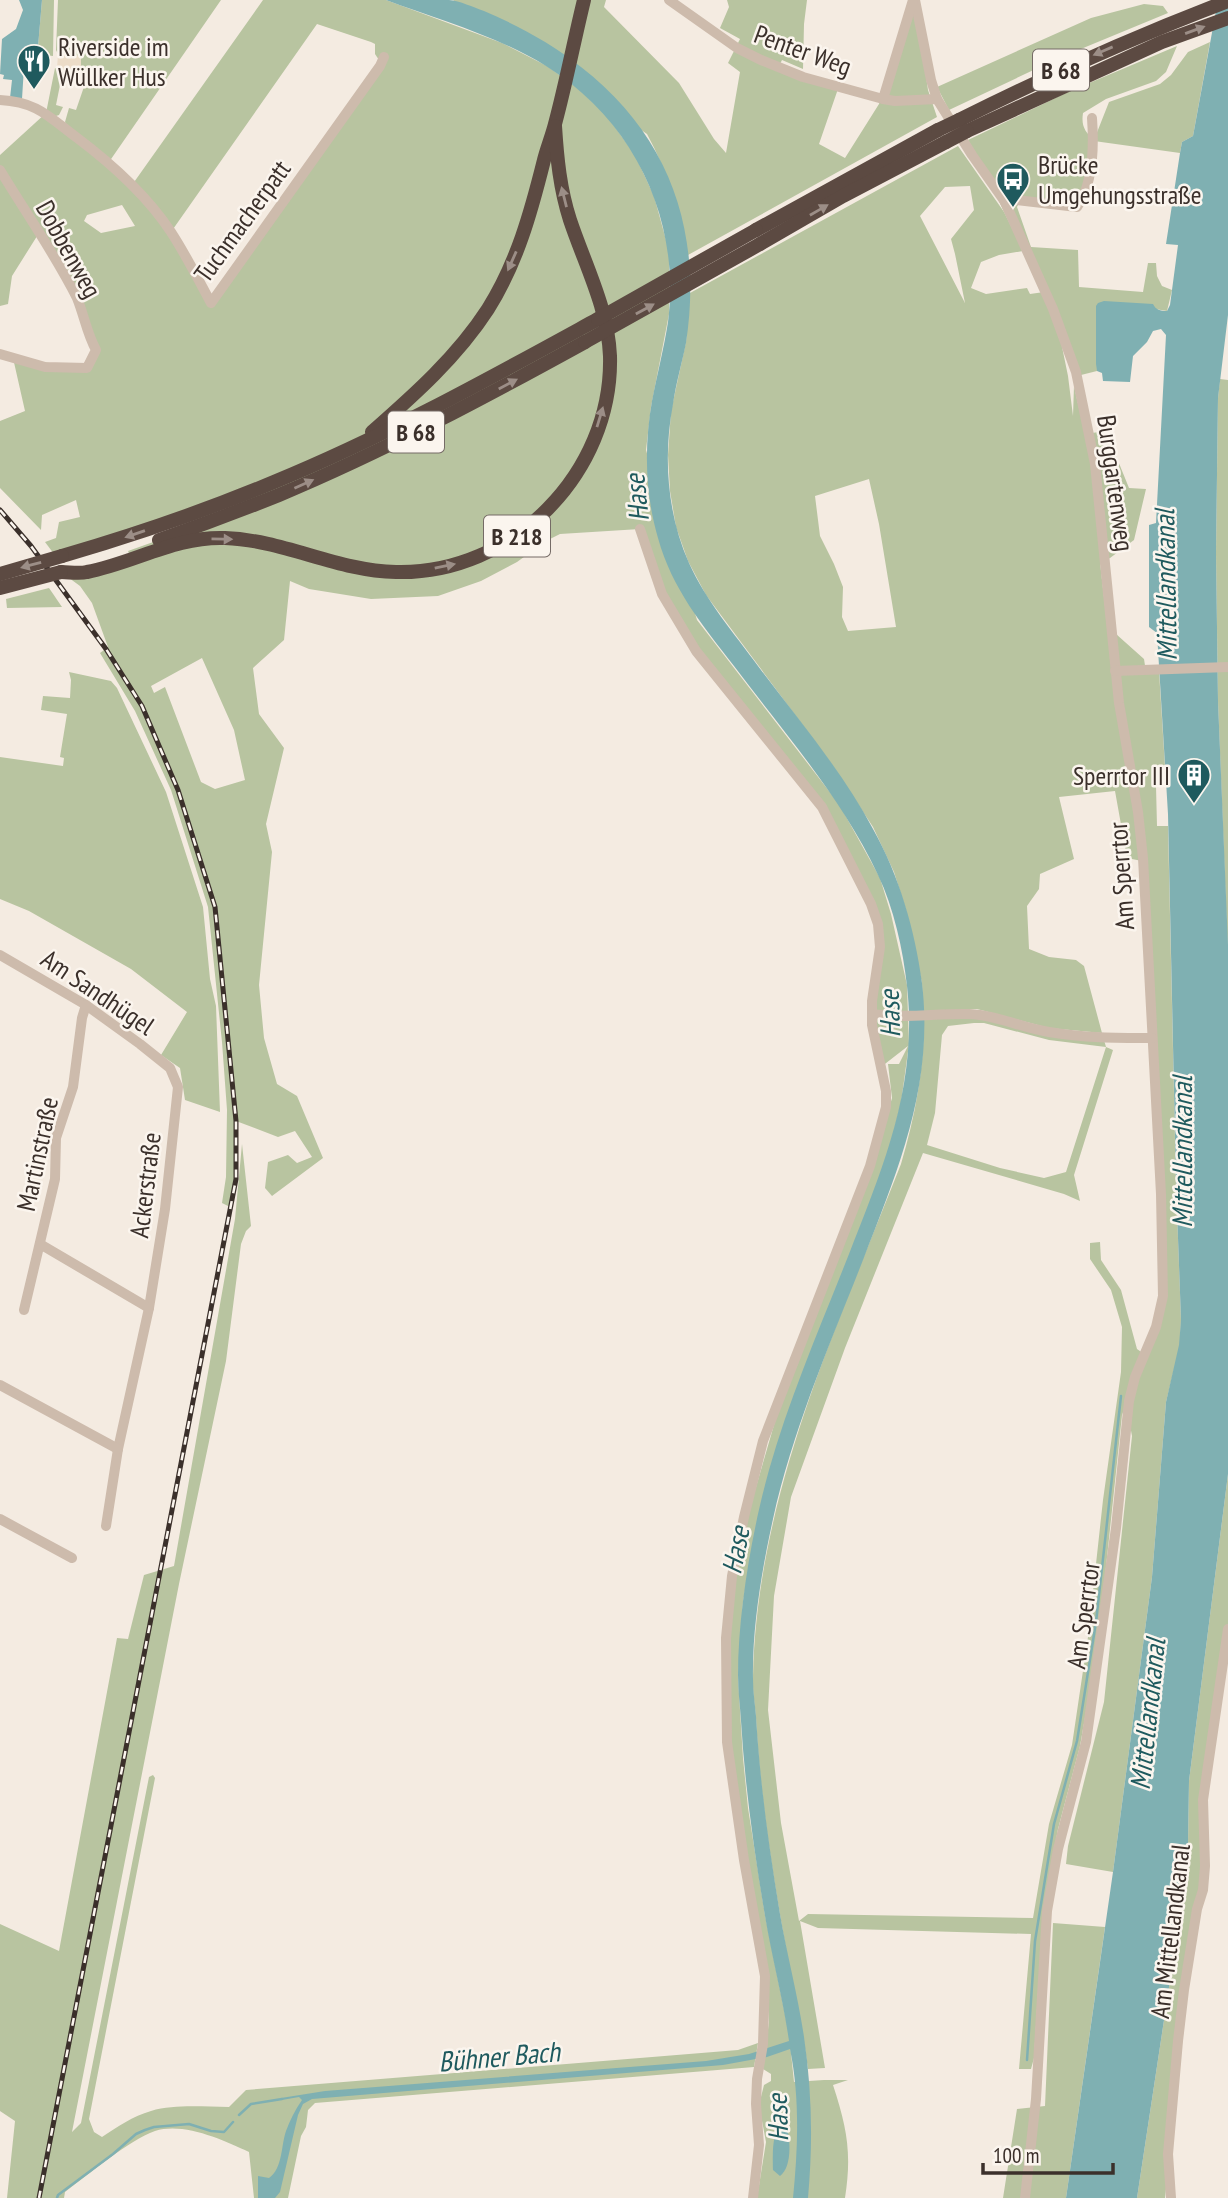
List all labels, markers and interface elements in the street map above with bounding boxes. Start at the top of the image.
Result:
street label: Penter Weg [750,17,856,83]
one-way arrow [1185,24,1206,35]
place label: Riverside im Wüllker Hus [58,30,169,93]
restaurant icon: Riverside im Wüllker Hus [15,42,53,91]
one-way arrow [1092,46,1113,57]
road number: B 68 [1033,50,1089,90]
place label: Brücke Umgehungsstraße [1038,148,1202,211]
street label: Tuchmacherpatt [187,153,297,289]
bus stop icon: Brücke Umgehungsstraße [994,160,1032,209]
one-way arrow [558,186,569,208]
street label: Dobbenweg [29,194,109,304]
one-way arrow [809,204,829,216]
one-way arrow [506,251,517,272]
one-way arrow [635,303,654,315]
one-way arrow [498,378,518,390]
one-way arrow [596,406,606,427]
road number: B 68 [388,412,444,452]
street label: Burggartenweg [1090,413,1142,553]
water label: Hase [615,470,657,523]
one-way arrow [294,478,314,490]
water label: Mittellandkanal [1145,507,1185,661]
road number: B 218 [484,516,550,556]
one-way arrow [124,529,145,540]
one-way arrow [211,533,233,545]
one-way arrow [20,560,42,571]
one-way arrow [434,561,456,572]
building icon: Sperrtor III [1175,756,1213,805]
place label: Sperrtor III [1073,759,1170,792]
street label: Am Sperrtor [1101,821,1141,931]
street label: Am Sandhügel [35,942,161,1042]
water label: Hase [870,987,908,1038]
water label: Mittellandkanal [1163,1074,1200,1228]
street label: Martinstraße [9,1094,65,1214]
street label: Ackerstraße [122,1130,168,1240]
water label: Hase [712,1521,758,1577]
street label: Am Sperrtor [1059,1559,1107,1671]
water label: Mittellandkanal [1121,1634,1174,1791]
street label: Am Mittellandkanal [1143,1842,1197,2020]
water label: Bühner Bach [437,2032,563,2080]
water label: Hase [758,2091,796,2142]
scale bar [983,2132,1112,2176]
text: 100 m [993,2142,1039,2169]

